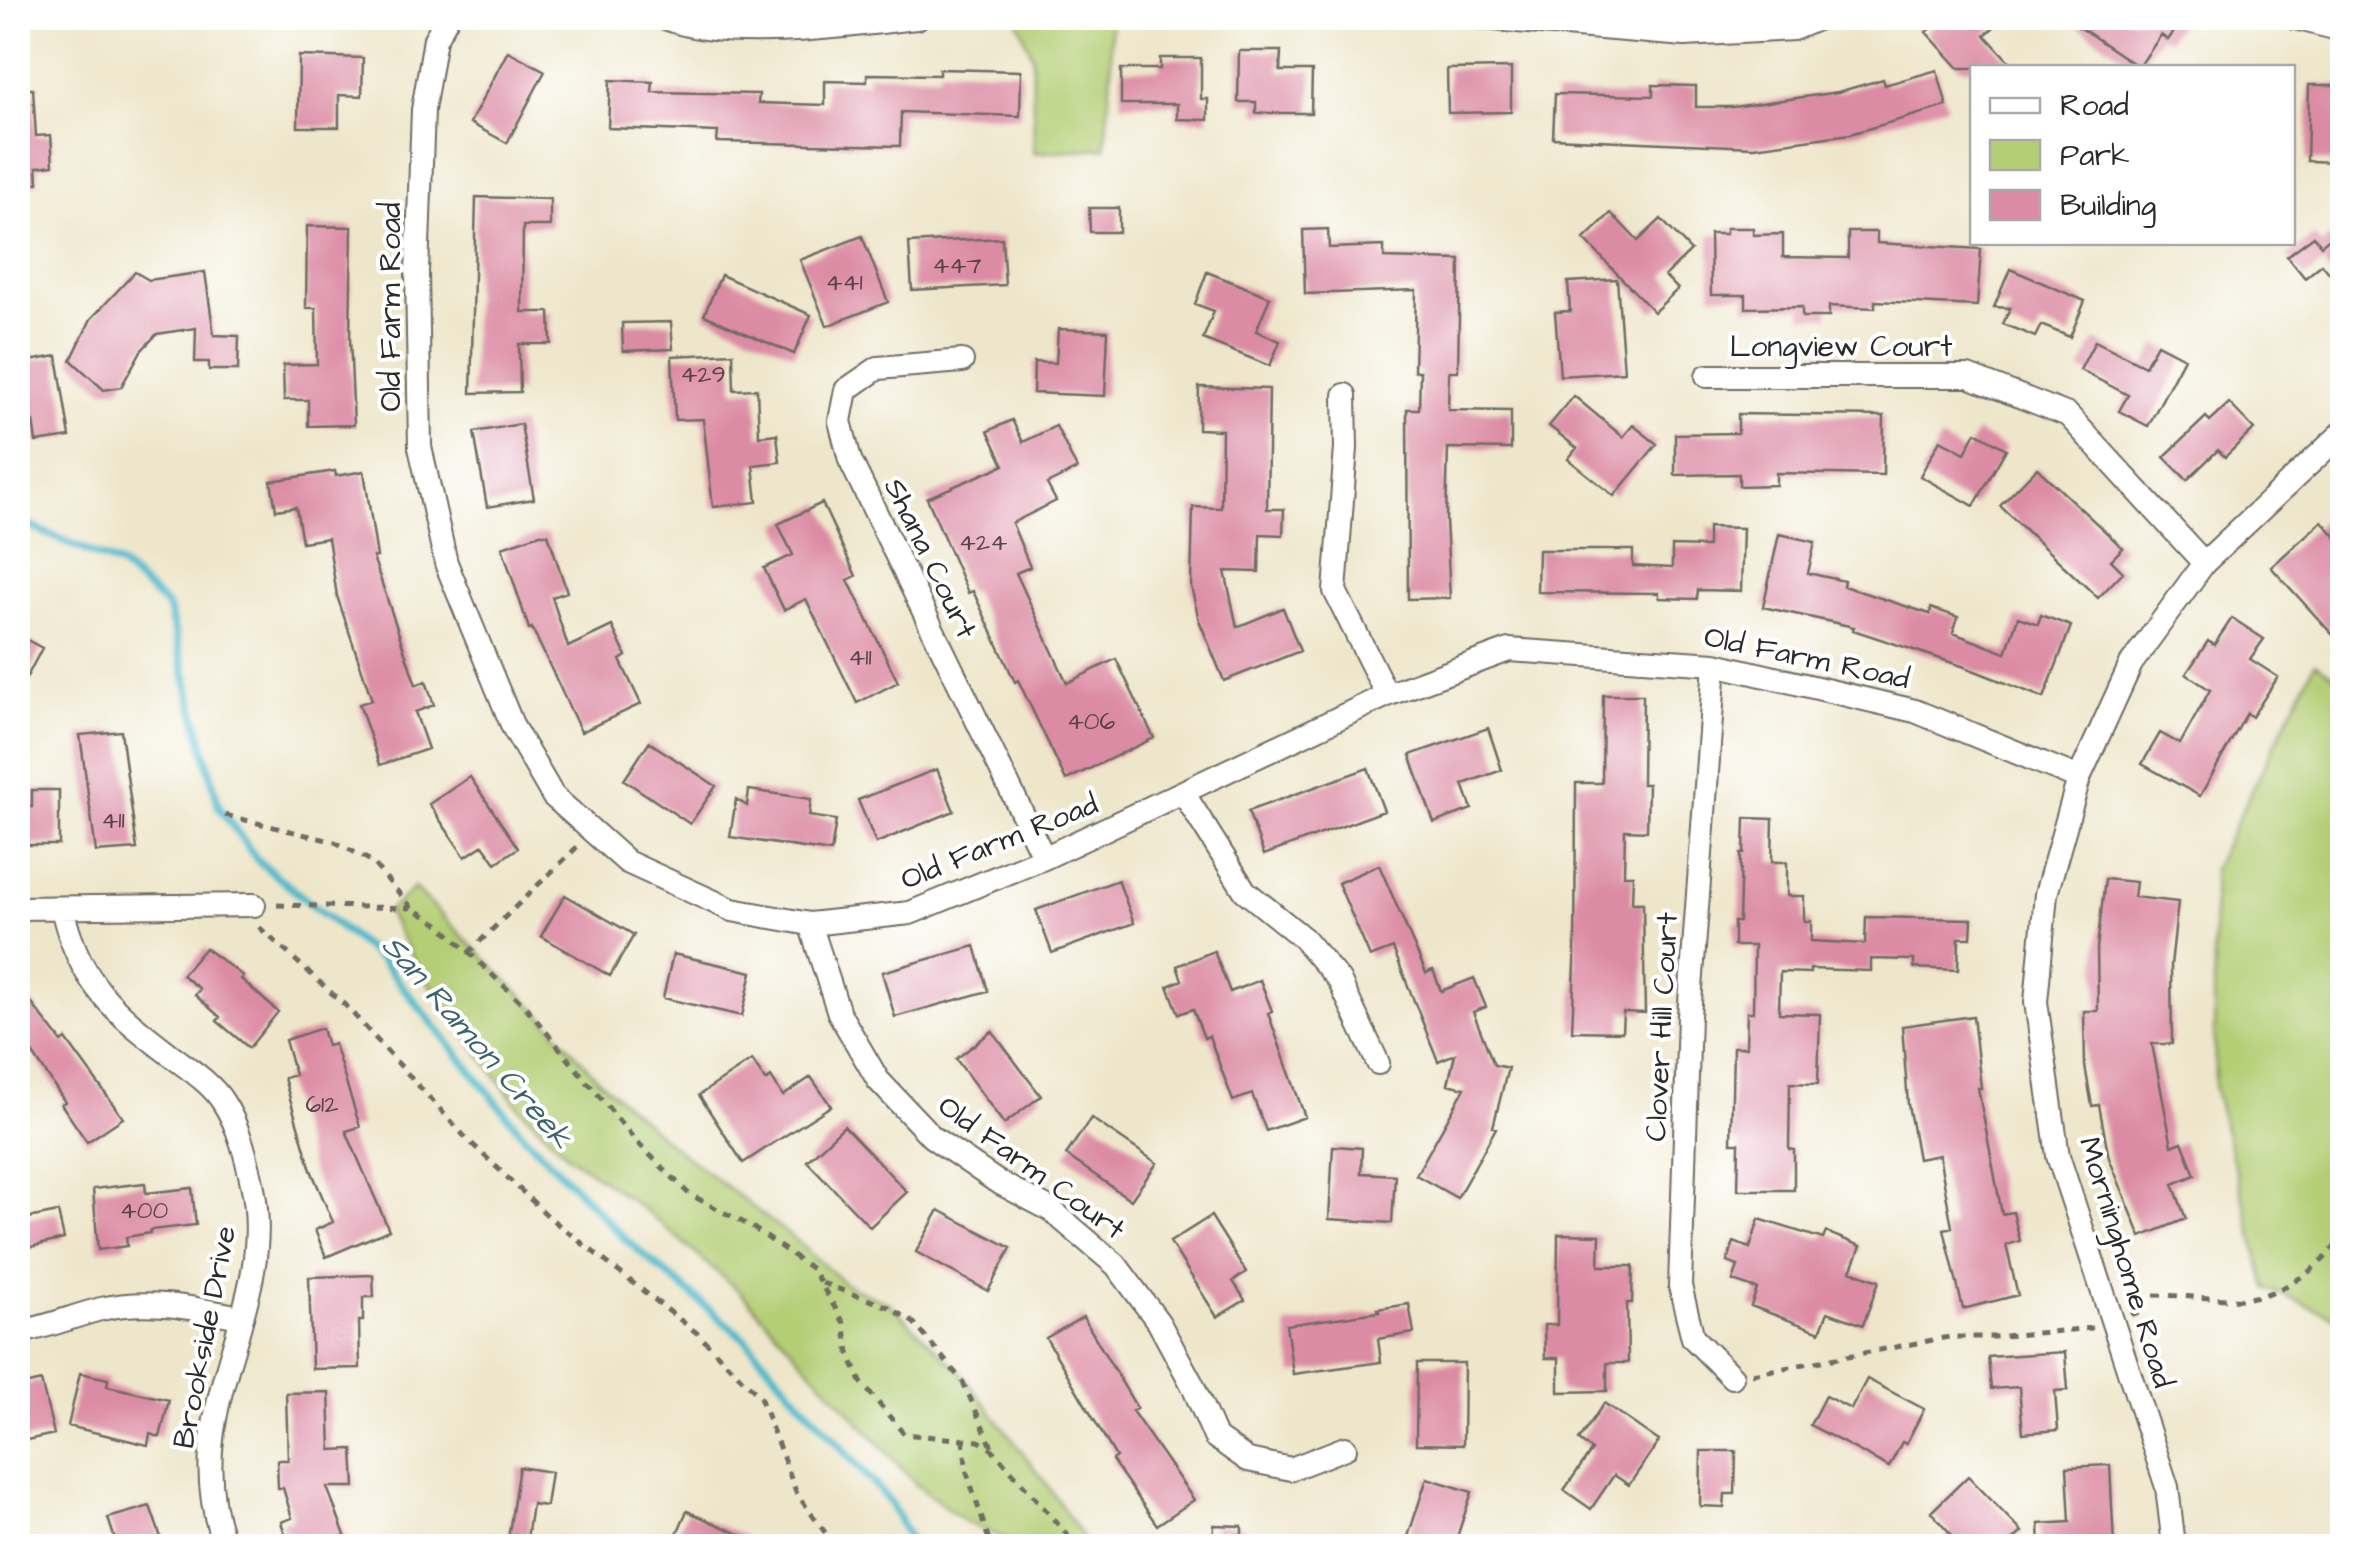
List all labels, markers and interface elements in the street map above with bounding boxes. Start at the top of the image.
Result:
legend [1970,65,2295,245]
text: Road [2060,85,2129,127]
text: Park [2060,135,2129,177]
text: Building [2060,185,2156,228]
street label: Old Farm Road [370,202,412,412]
house number: 447 [932,248,982,283]
house number: 441 [825,265,863,300]
street label: Longview Court [1730,326,1952,369]
house number: 429 [680,357,726,392]
street label: Shana Court [873,471,987,646]
house number: 424 [959,525,1007,560]
street label: Old Farm Road [1700,616,1913,700]
house number: 411 [848,640,872,675]
house number: 406 [1067,704,1116,739]
street label: Old Farm Road [895,783,1104,901]
house number: 411 [101,803,125,838]
street label: Clover Hill Court [1635,911,1689,1143]
water label: San Ramon Creek [371,925,584,1160]
street label: Old Farm Court [929,1086,1134,1250]
house number: 612 [305,1087,339,1122]
street label: Morninghome Road [2067,1132,2184,1393]
house number: 400 [120,1193,169,1228]
street label: Brookside Drive [163,1222,247,1452]

